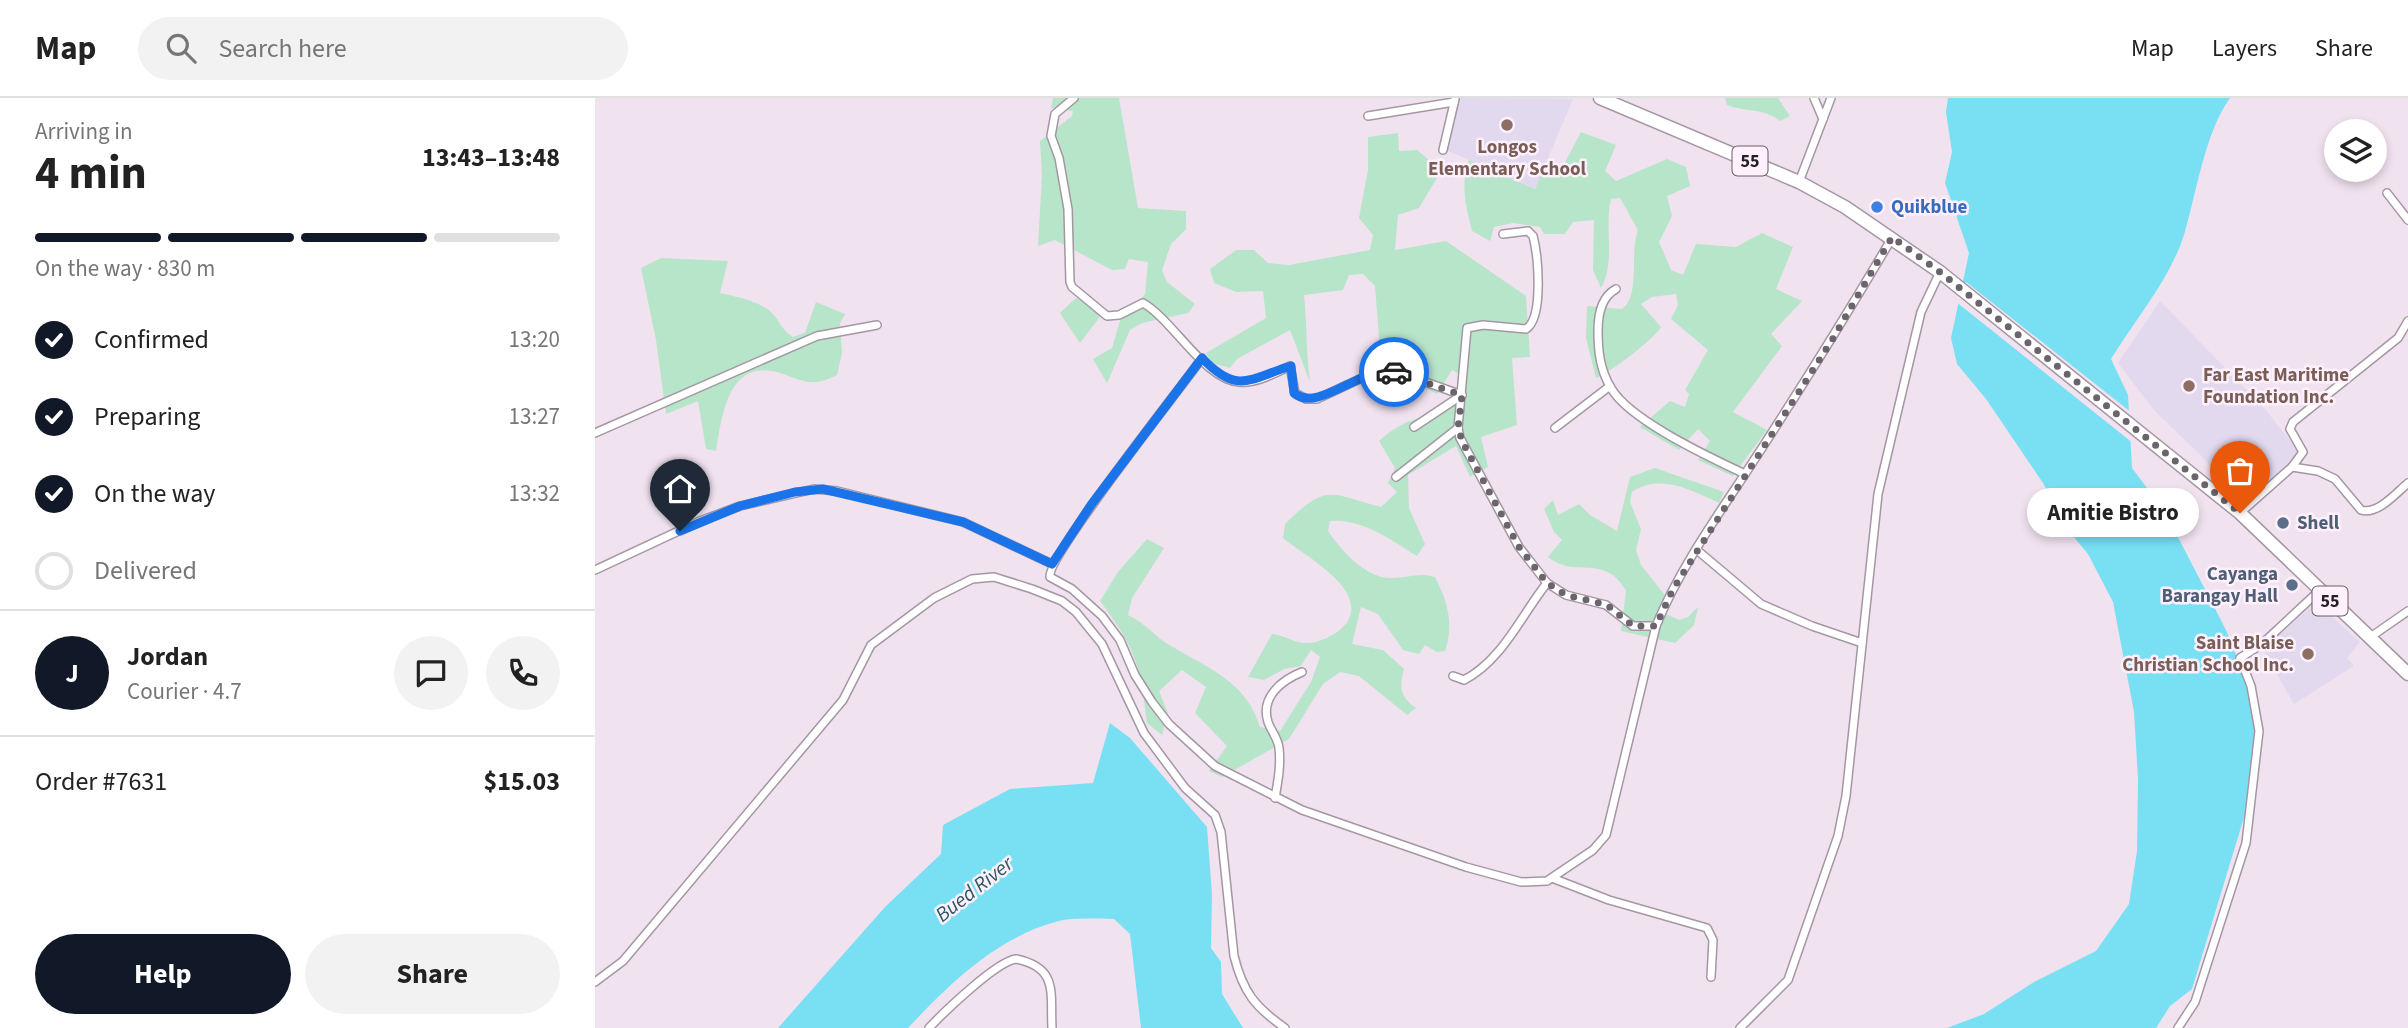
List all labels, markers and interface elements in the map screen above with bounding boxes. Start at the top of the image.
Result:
search box [138,17,628,80]
text: Map [35,25,96,72]
icon: search [162,29,200,67]
text: Search here [218,30,347,67]
text: Map [2131,31,2174,66]
text: Layers [2212,31,2277,66]
text: Share [2315,31,2373,66]
text: Arriving in [35,115,133,148]
marker: Longos Elementary School [1499,117,1515,133]
map controls [2324,119,2387,182]
button: layers [2324,119,2387,182]
place label: Longos Elementary School [1428,134,1586,183]
text: 13:43–13:48 [422,139,560,176]
text: 4 min [35,141,147,206]
road number: 55 [1733,146,1767,176]
place label: Quikblue [1891,194,1968,221]
marker: Quikblue [1869,199,1885,215]
text: On the way · 830 m [35,252,215,285]
icon: check [35,321,73,359]
text: Confirmed [94,321,209,358]
text: 13:20 [509,323,560,356]
courier [1359,337,1429,407]
icon: car [1375,353,1413,391]
place label: Far East Maritime Foundation Inc. [2203,362,2349,411]
marker: Far East Maritime Foundation Inc. [2181,378,2197,394]
icon: check [35,398,73,436]
text: Preparing [94,398,200,435]
text: 13:27 [509,400,560,433]
pin [2210,441,2270,513]
icon: bag [2221,452,2259,490]
pin [650,459,710,531]
icon: home [661,470,699,508]
icon: check [35,475,73,513]
text: On the way [94,475,215,512]
text: 13:32 [509,477,560,510]
callout: Amitie Bistro [2027,488,2198,538]
text: Amitie Bistro [2047,496,2179,529]
place label: Shell [2297,510,2340,537]
marker: Shell [2275,515,2291,531]
text: Delivered [94,552,197,589]
place label: Cayanga Barangay Hall [2161,561,2279,610]
marker: Cayanga Barangay Hall [2284,577,2300,593]
road number: 55 [2313,587,2347,616]
place label: Saint Blaise Christian School Inc. [2122,630,2294,679]
button: chat [394,636,468,710]
button: phone [486,636,560,710]
text: Jordan [127,638,208,675]
marker: Saint Blaise Christian School Inc. [2300,646,2316,662]
text: J [65,655,79,692]
text: Courier · 4.7 [127,675,242,708]
text: Order #7631 [35,763,167,800]
text: $15.03 [484,763,560,800]
water label: Bued River [929,848,1020,929]
button: Help [35,934,291,1014]
button: Share [305,934,560,1014]

